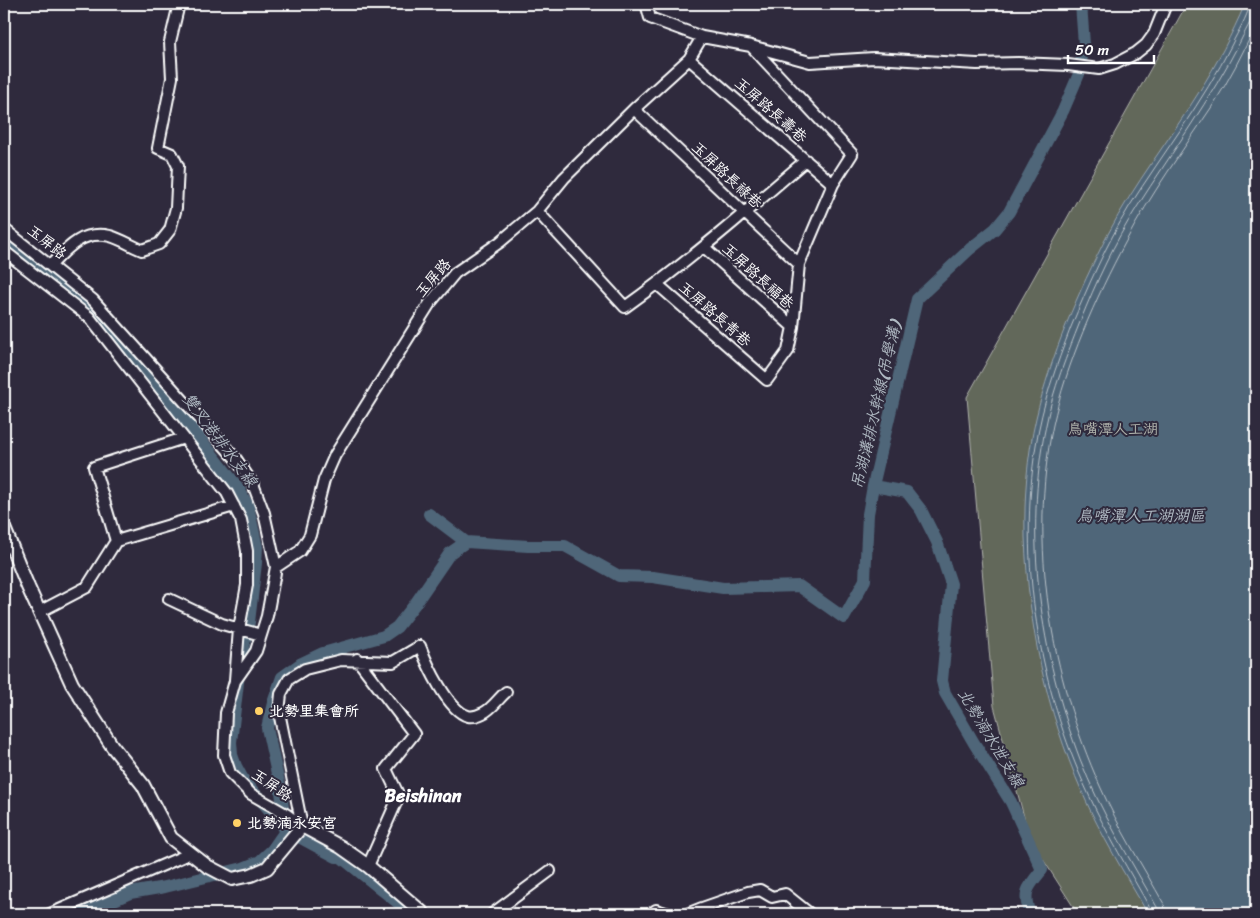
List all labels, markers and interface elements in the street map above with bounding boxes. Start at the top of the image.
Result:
scale bar [1068,32,1154,64]
text: 50 m [1075,37,1110,63]
street label: 玉屏路長壽巷 [729,71,813,149]
street label: 玉屏路長祿巷 [685,135,769,215]
street label: 玉屏路 [21,218,73,266]
street label: 玉屏路長福巷 [716,236,800,316]
street label: 玉屏路 [408,252,458,304]
street label: 玉屏路長青巷 [673,275,757,353]
water label: 吊湖溝排水幹線(吊學溝) [843,315,910,492]
water label: 雙叉港排水支線 [175,387,266,494]
park label: 鳥嘴潭人工湖 [1068,416,1158,442]
water label: 鳥嘴潭人工湖湖區 [1077,501,1206,530]
water label: 北勢湳水泄支線 [950,683,1033,794]
place label: 北勢里集會所 [269,698,359,724]
marker: 北勢里集會所 [253,705,265,717]
street label: 玉屏路 [246,762,298,808]
district label: Beishinan [385,780,462,812]
place label: 北勢湳永安宮 [247,810,337,836]
marker: 北勢湳永安宮 [231,817,243,829]

